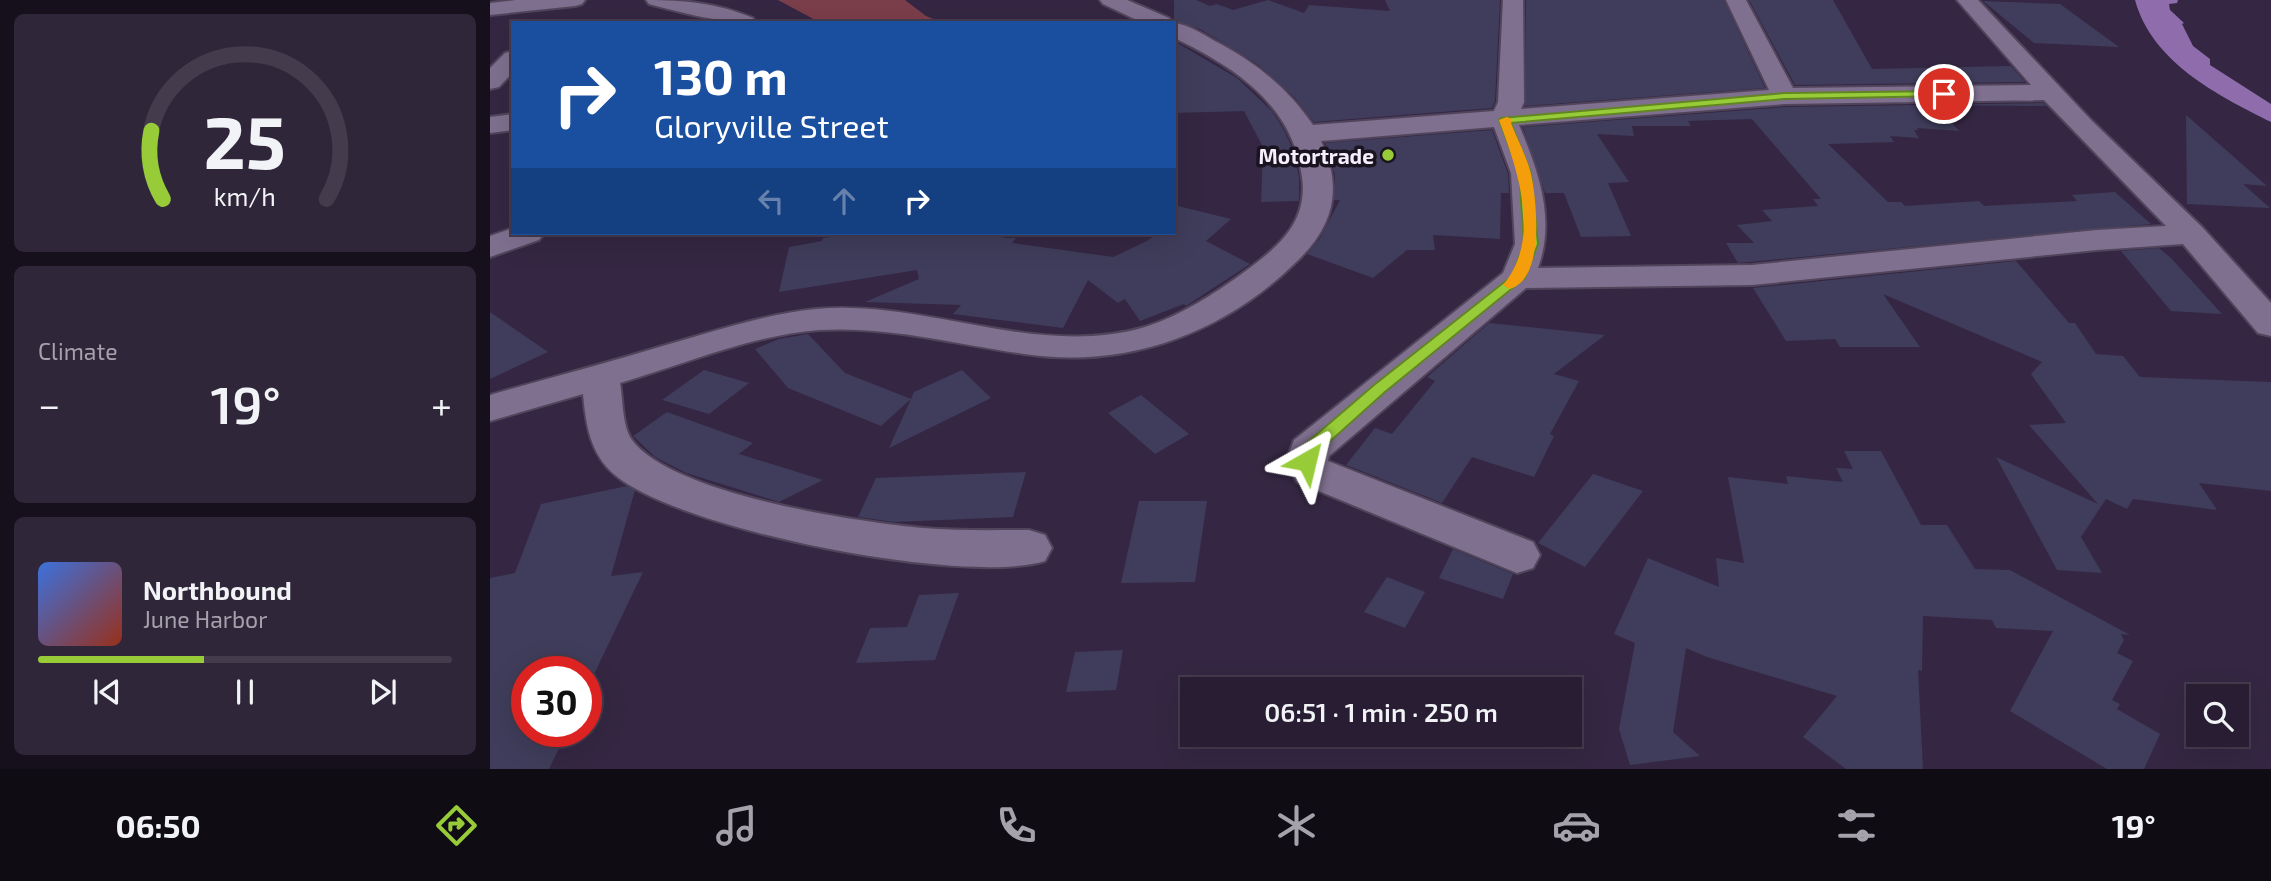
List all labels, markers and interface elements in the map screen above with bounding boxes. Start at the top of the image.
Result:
text: 130 m [654,46,788,105]
icon: right [539,49,630,140]
pin [1914,64,1974,124]
icon: arrive [1925,75,1963,113]
text: 25 [204,96,286,184]
text: Gloryville Street [654,106,889,144]
place label: Motortrade [1259,143,1374,168]
marker: Motortrade [1380,147,1396,163]
text: km/h [214,181,276,211]
icon: left [752,182,790,220]
icon: ahead [825,182,863,220]
icon: right [898,182,936,220]
text: Climate [38,337,118,365]
text: 19° [210,372,281,434]
text: − [38,381,60,427]
text: + [431,381,452,427]
position arrow [1270,424,1344,498]
text: Northbound [143,574,292,605]
text: June Harbor [143,605,267,633]
speed limit sign: 30 [511,656,602,747]
icon: previous [88,673,126,711]
icon: pause [226,673,264,711]
icon: next [364,673,402,711]
map controls [2186,684,2249,747]
button: search [2186,684,2249,747]
text: 06:51 · 1 min · 250 m [1264,696,1498,727]
icon: directions [432,801,481,850]
icon: music [712,801,761,850]
icon: phone [992,801,1041,850]
icon: climate [1272,801,1321,850]
icon: car [1552,801,1601,850]
icon: filters [1832,801,1881,850]
text: 06:50 [116,806,201,844]
text: 19° [2112,806,2155,844]

